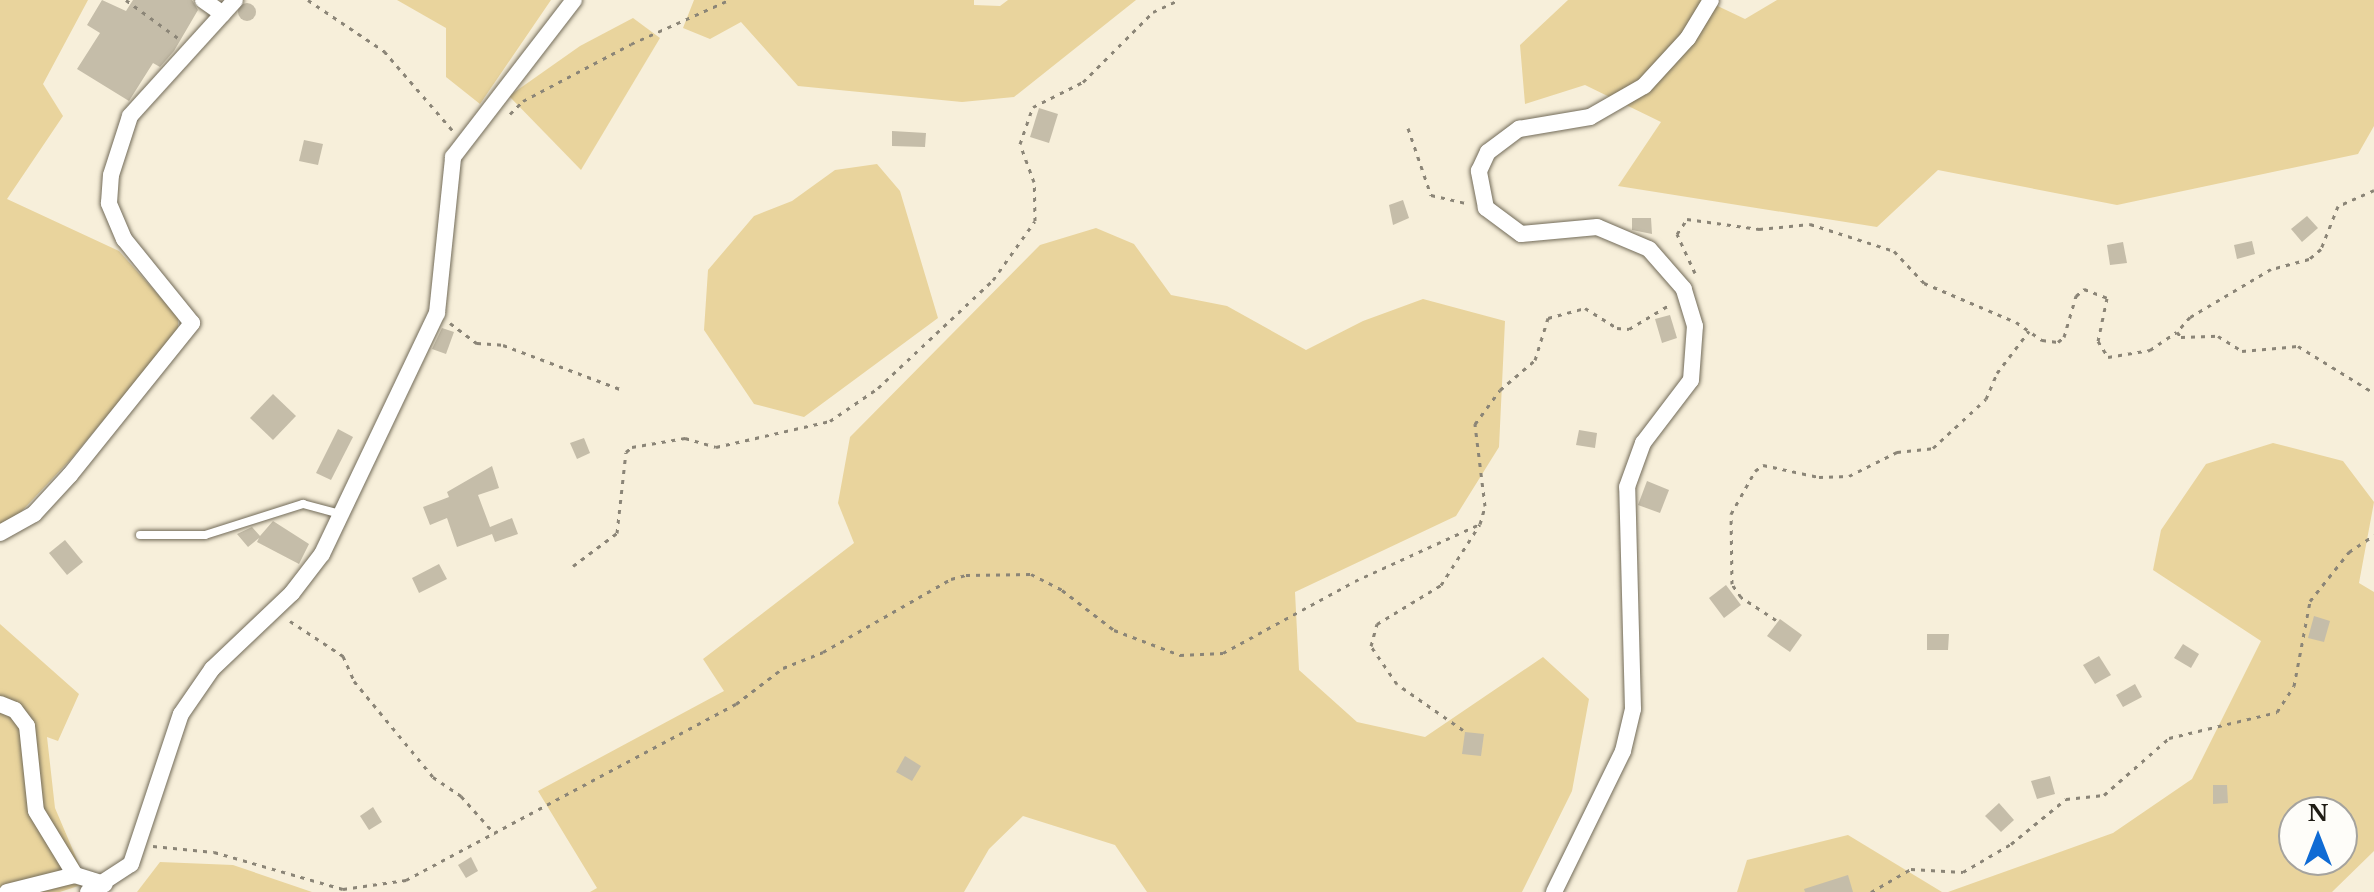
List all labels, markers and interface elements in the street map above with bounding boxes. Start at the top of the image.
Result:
north arrow [2278,796,2358,876]
text: N [2308,800,2328,827]

